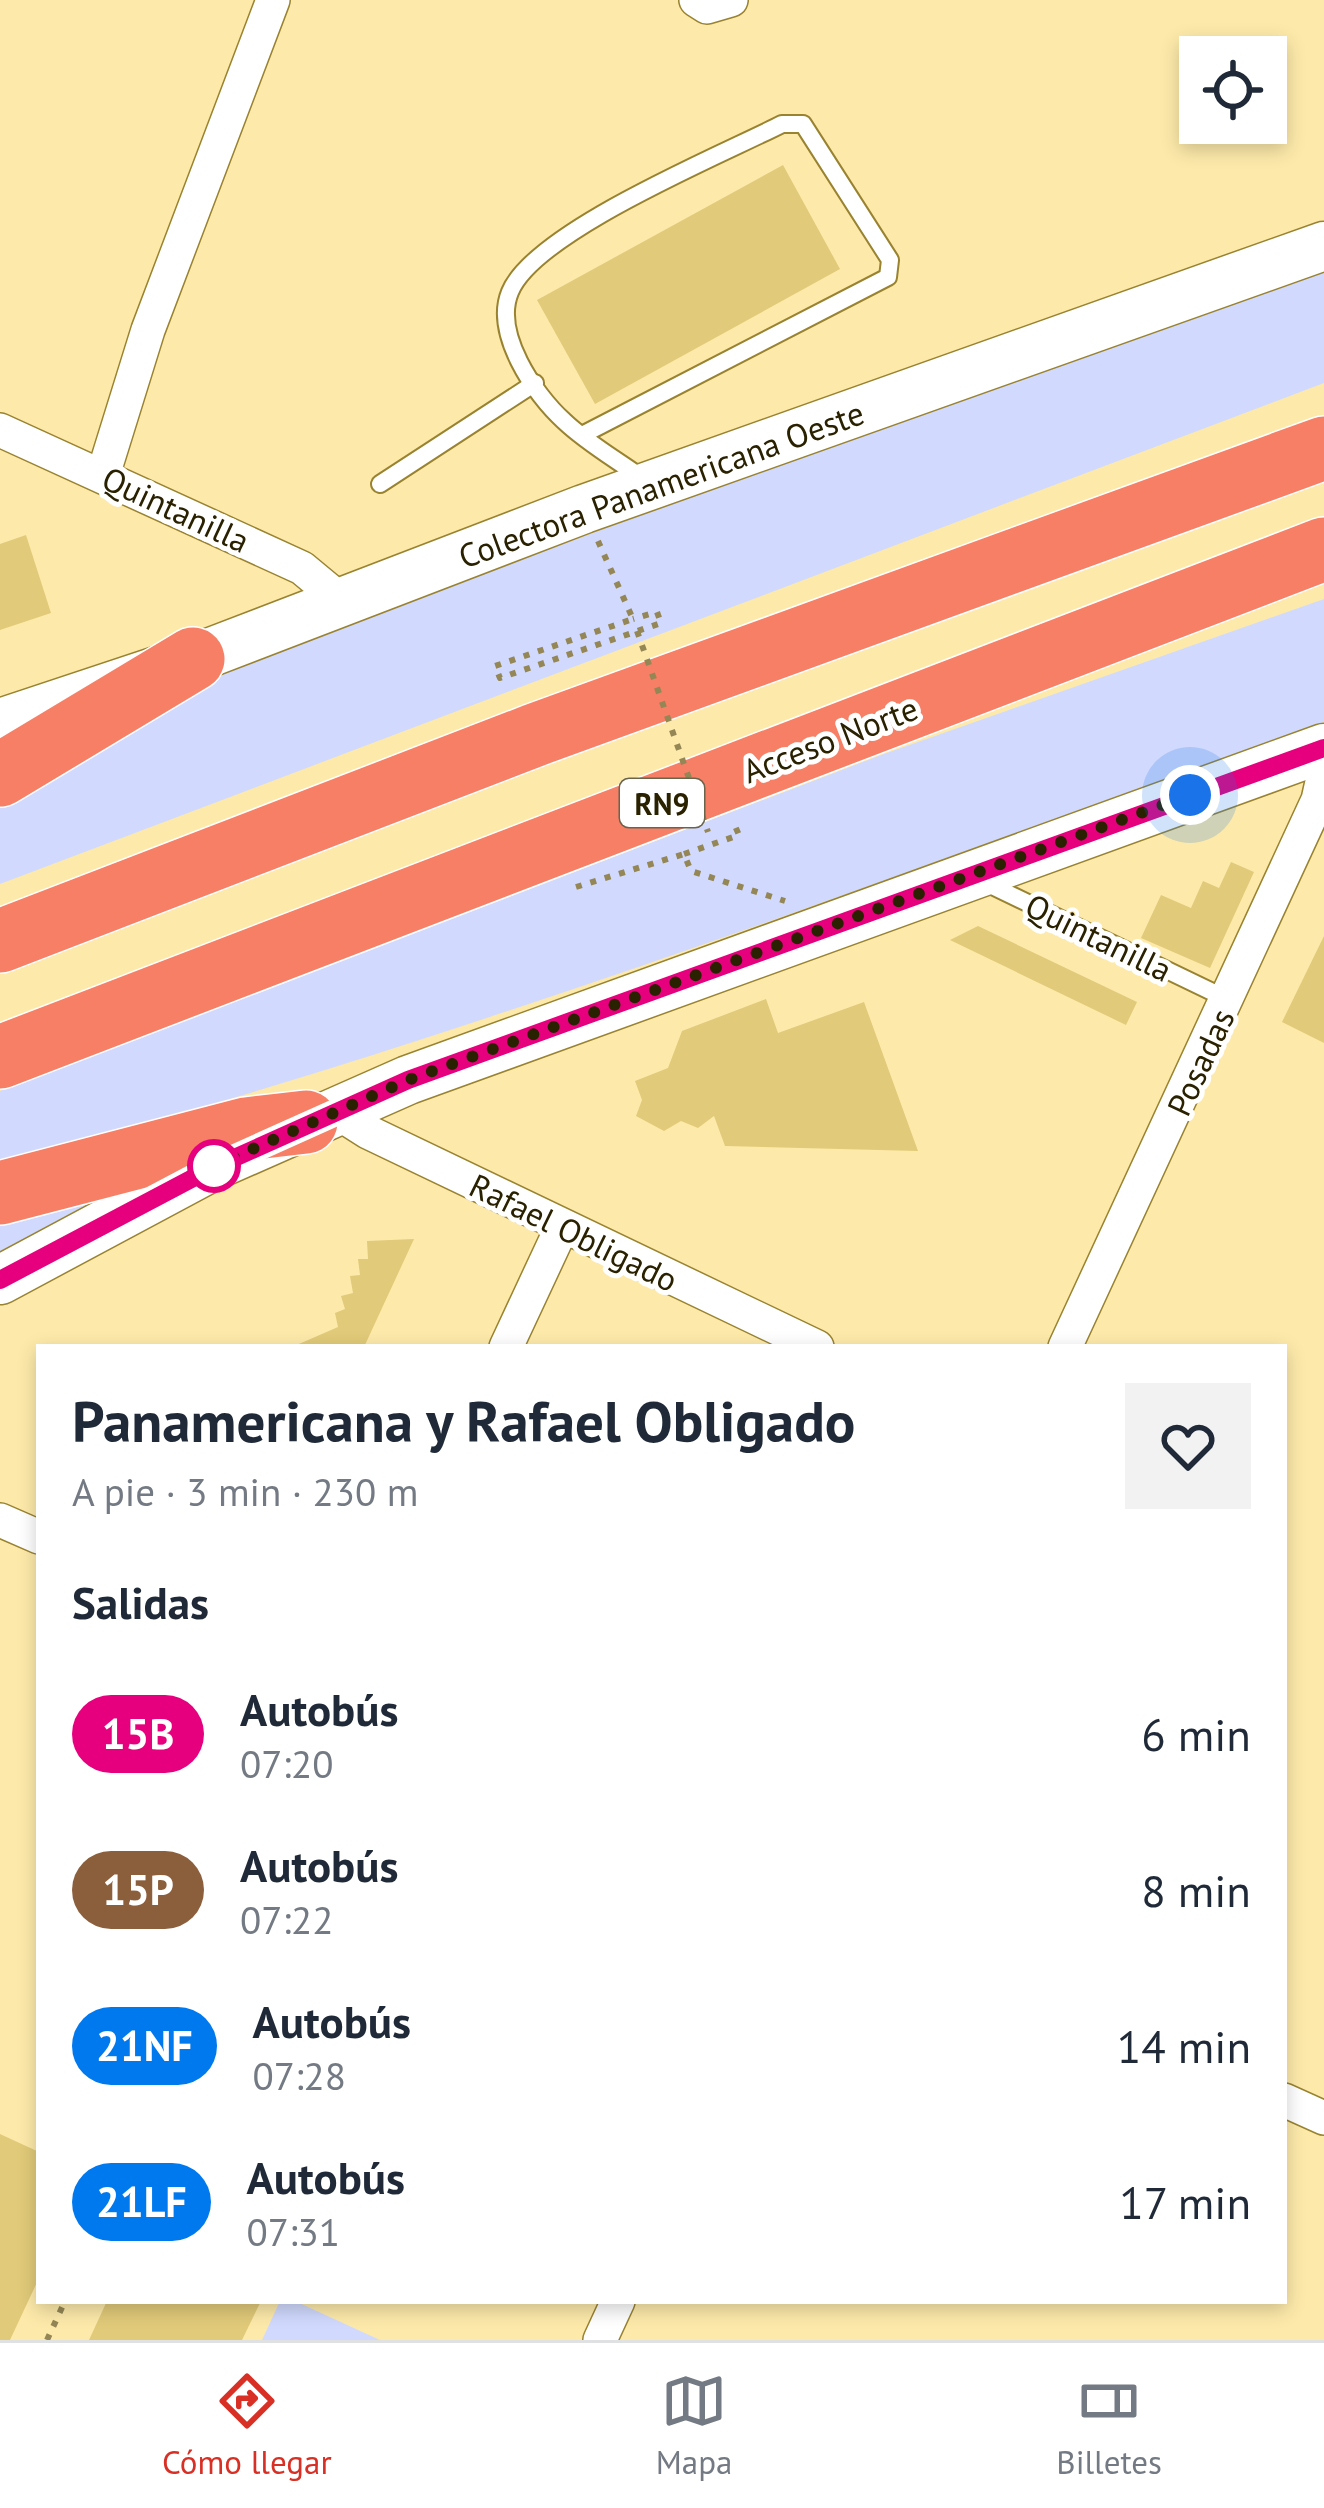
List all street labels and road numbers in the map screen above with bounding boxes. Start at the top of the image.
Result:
street label: Colectora Panamericana Oeste [452,391,870,577]
street label: Quintanilla [96,456,256,562]
street label: Acceso Norte [736,686,924,792]
road number: RN9 [620,779,704,827]
street label: Quintanilla [1019,883,1179,991]
street label: Posadas [1157,1002,1243,1122]
street label: Rafael Obligado [463,1163,685,1301]

